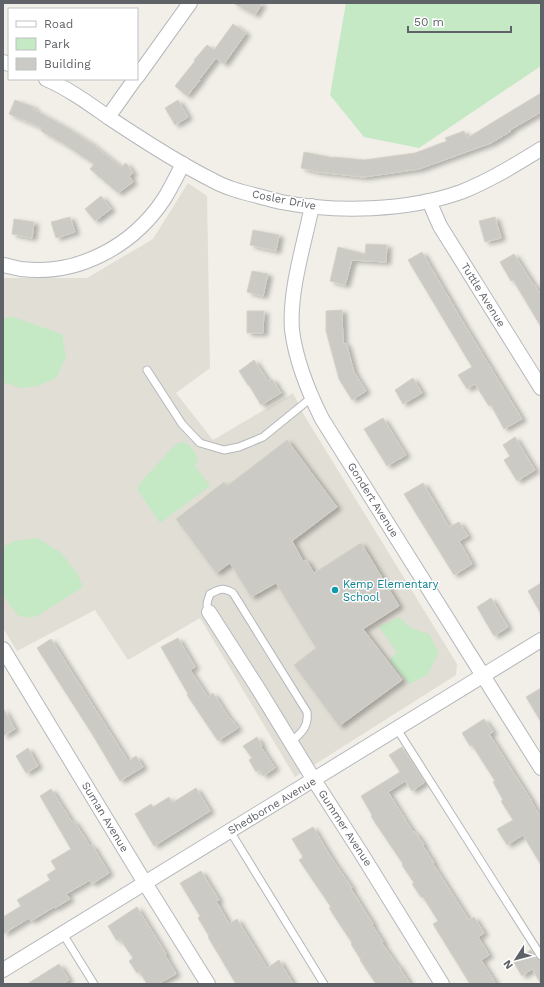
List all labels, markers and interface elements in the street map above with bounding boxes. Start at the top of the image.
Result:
legend [8,8,138,80]
scale bar [408,8,511,34]
text: 50 m [414,15,444,29]
text: Road [44,17,73,31]
text: Park [44,37,70,51]
text: Building [44,57,91,71]
street label: Cosler Drive [251,187,317,213]
street label: Tuttle Avenue [458,261,508,329]
street label: Gondert Avenue [345,460,401,540]
place label: Kemp Elementary School [343,578,439,604]
marker: Kemp Elementary School [330,585,340,595]
street label: Shedborne Avenue [226,775,318,837]
street label: Suman Avenue [79,780,131,854]
street label: Gummer Avenue [315,787,375,869]
north arrow [496,939,536,979]
text: N [501,957,516,972]

